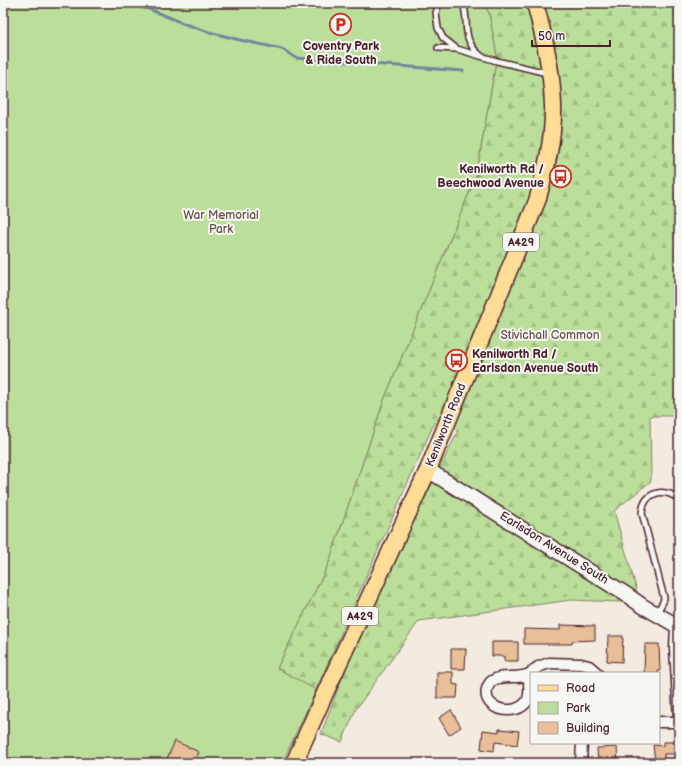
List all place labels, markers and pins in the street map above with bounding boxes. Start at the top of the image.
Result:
parking icon: Coventry Park & Ride South [328,12,354,38]
place label: Coventry Park & Ride South [303,39,380,68]
place label: Kenilworth Rd / Beechwood Avenue [437,162,544,191]
bus stop icon: Kenilworth Rd / Beechwood Avenue [547,163,573,189]
place label: Kenilworth Rd / Earlsdon Avenue South [472,347,598,376]
bus stop icon: Kenilworth Rd / Earlsdon Avenue South [444,348,470,374]

